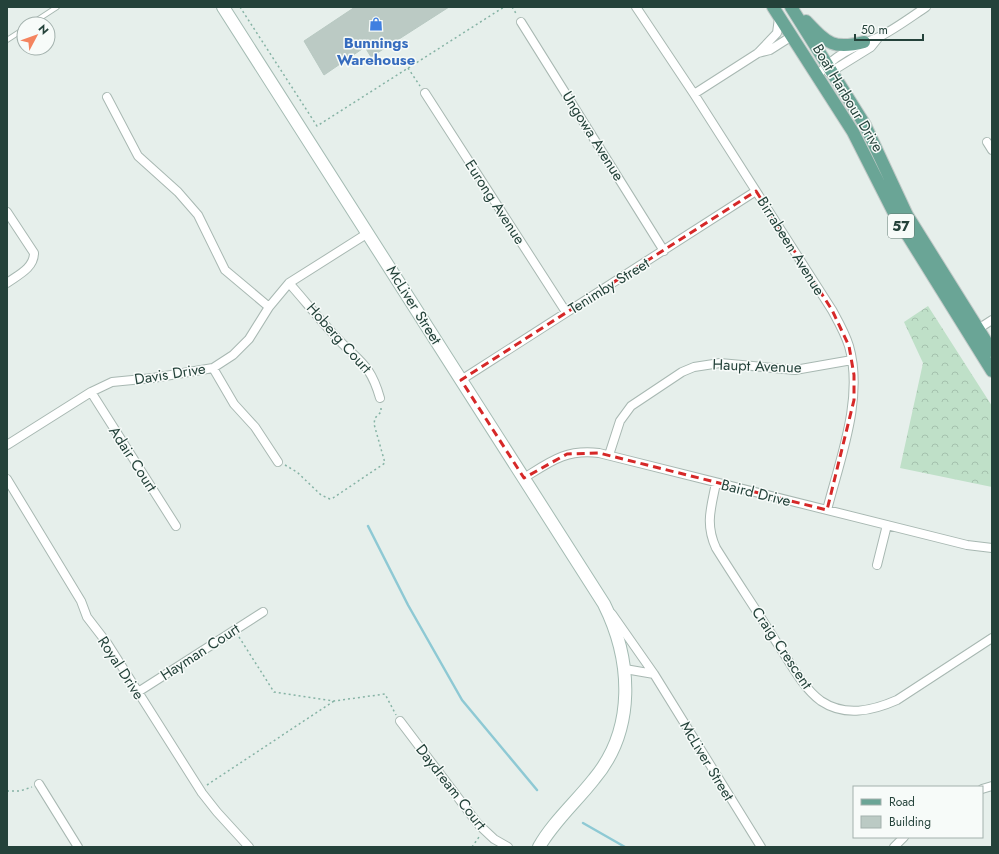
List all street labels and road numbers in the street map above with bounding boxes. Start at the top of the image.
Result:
street label: Boat Harbour Drive [807,40,889,156]
street label: Ungowa Avenue [557,87,630,185]
street label: Eurong Avenue [459,155,531,249]
street label: Birrabeen Avenue [752,192,830,300]
road number: 57 [888,214,914,238]
street label: Tenimby Street [564,252,654,320]
street label: McLiver Street [381,261,447,349]
street label: Hoberg Court [301,298,377,378]
street label: Haupt Avenue [712,353,802,379]
street label: Davis Drive [133,357,207,390]
street label: Adair Court [104,422,163,496]
street label: Baird Drive [719,474,793,512]
street label: Craig Crescent [746,603,818,694]
street label: Hayman Court [156,618,244,686]
street label: Royal Drive [92,632,150,704]
street label: McLiver Street [675,717,740,805]
street label: Daydream Court [410,739,492,835]

